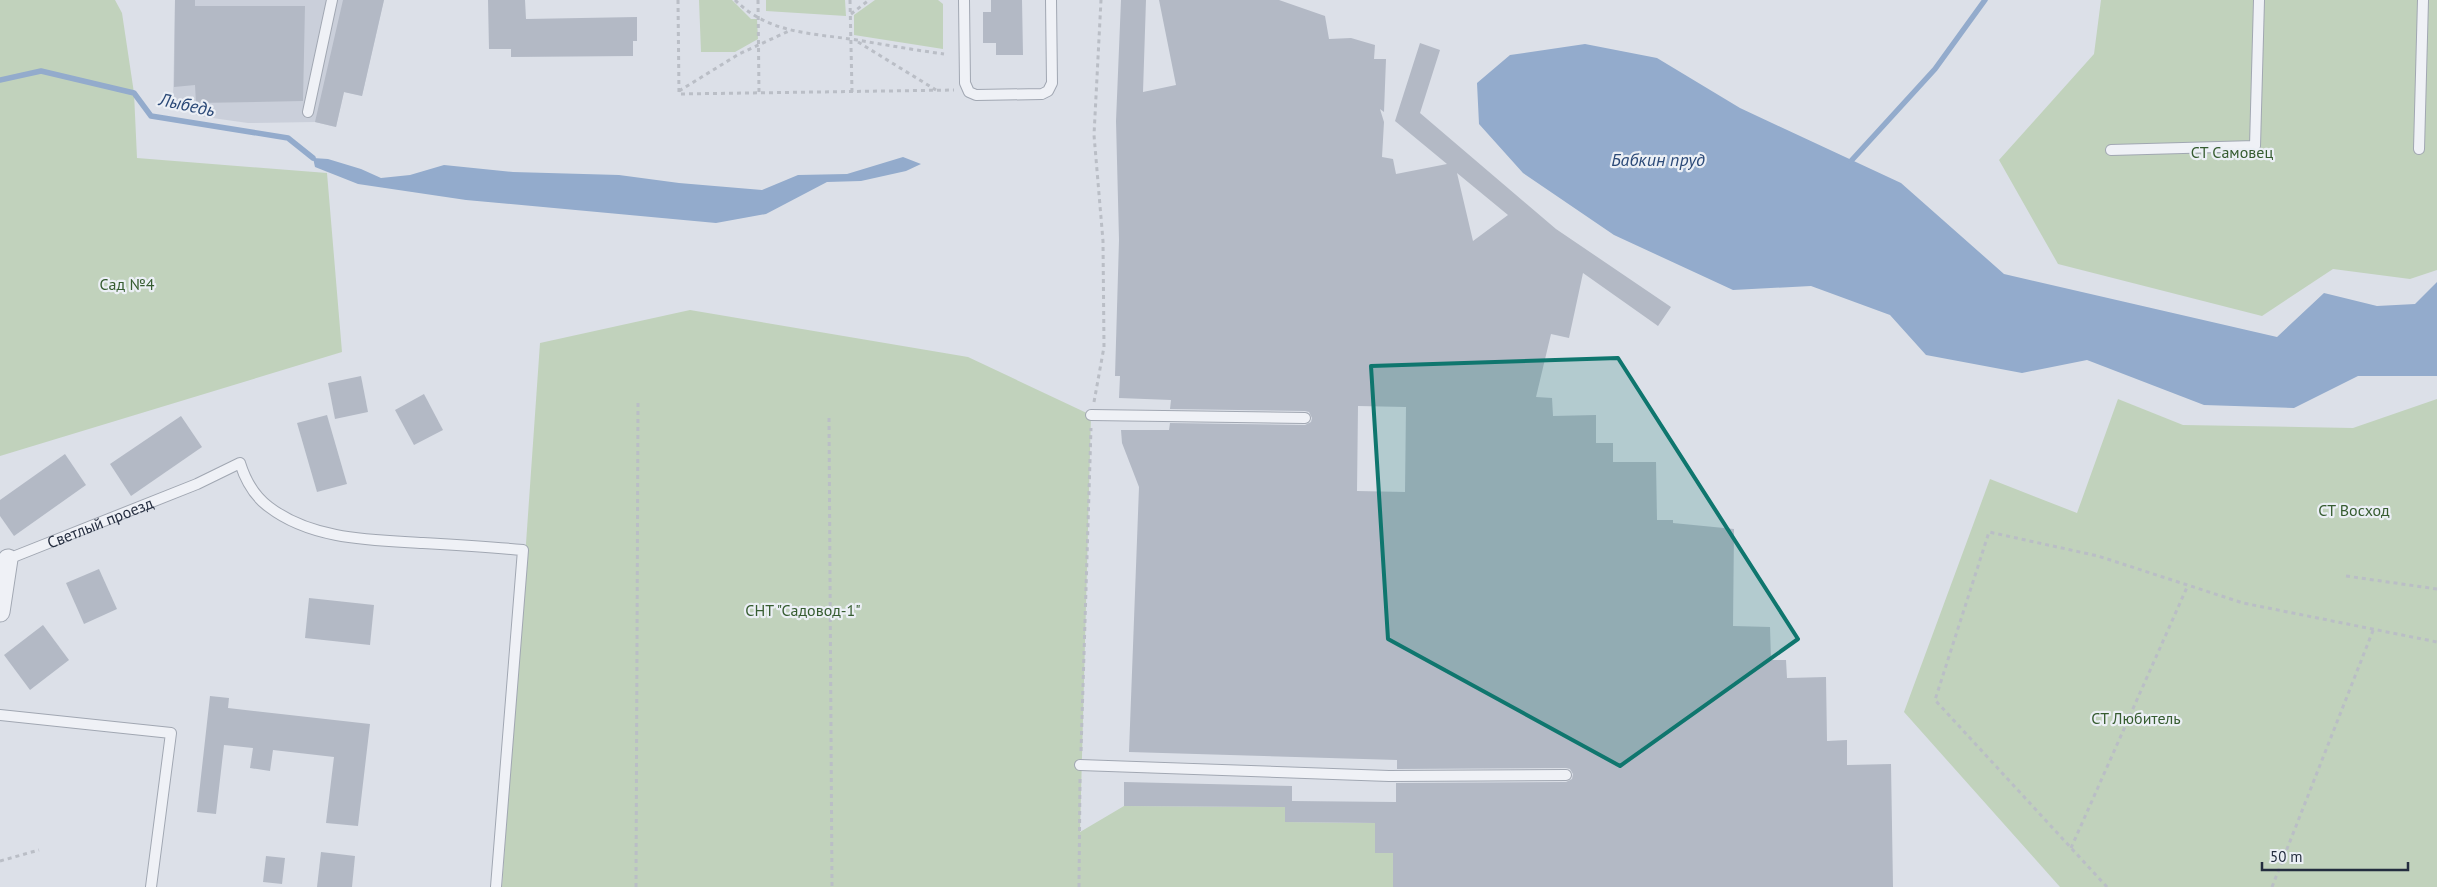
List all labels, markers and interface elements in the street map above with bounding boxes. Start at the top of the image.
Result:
water label: Лыбедь [156,87,217,122]
park label: СТ Самовец [2191,142,2273,162]
water label: Бабкин пруд [1611,148,1705,171]
park label: Сад №4 [99,274,155,294]
street label: Светлый проезд [44,492,156,553]
park label: СТ Восход [2318,500,2390,520]
park label: СНТ "Садовод-1" [745,600,861,620]
park label: СТ Любитель [2091,708,2181,728]
scale bar [2262,840,2408,872]
text: 50 m [2270,847,2303,866]

